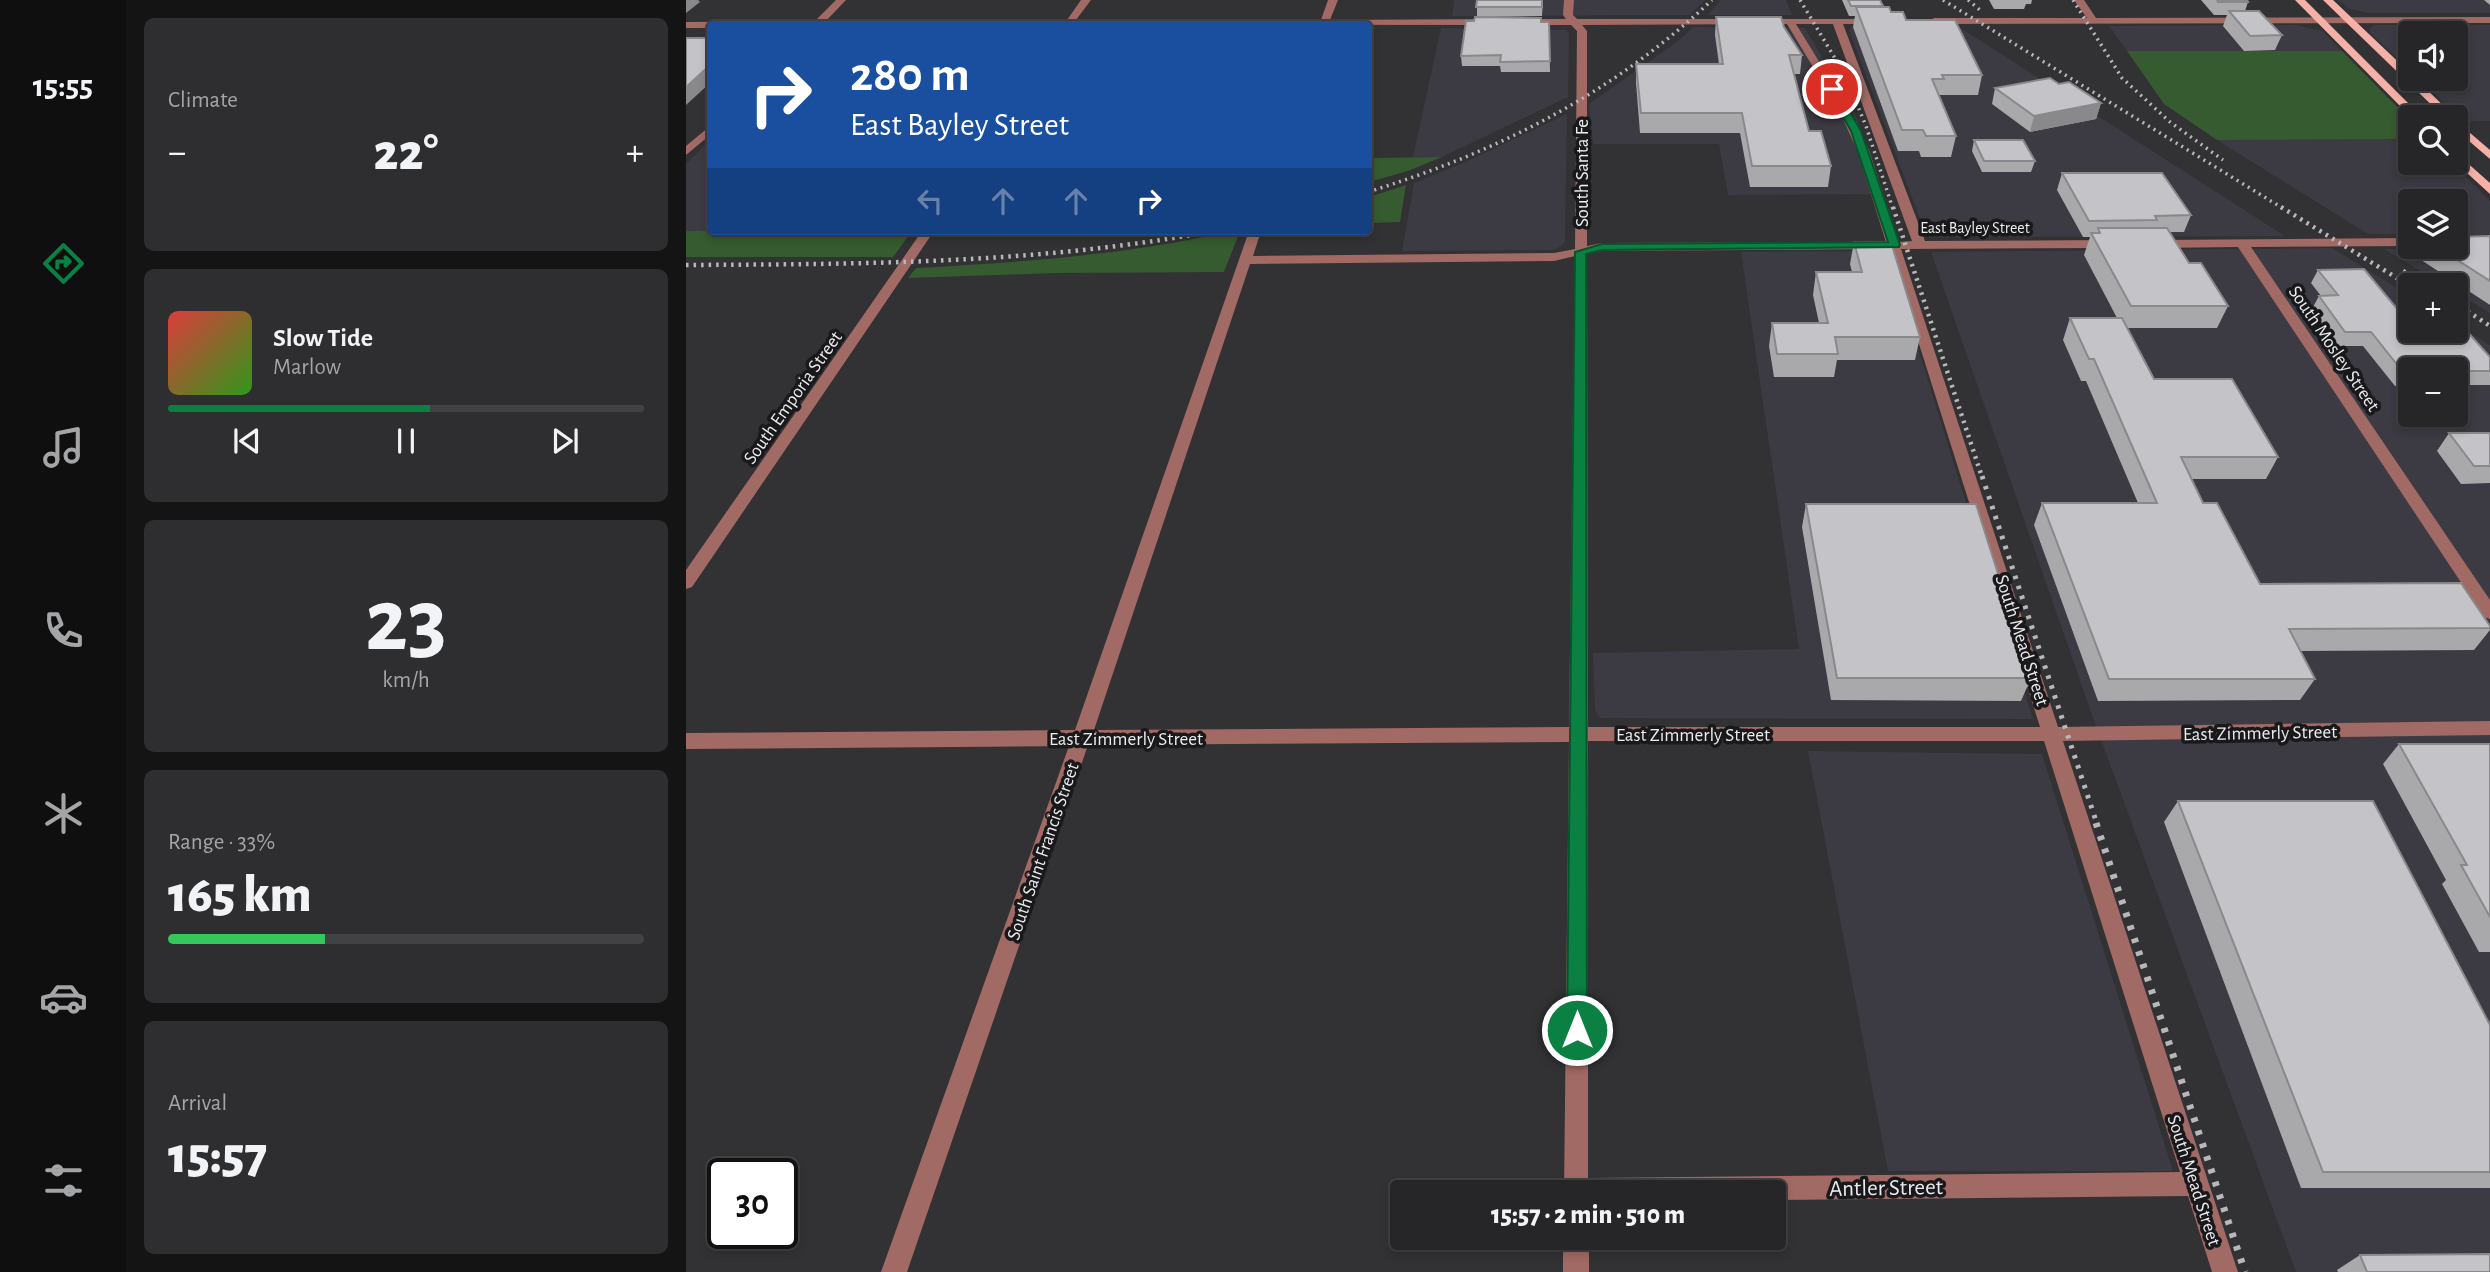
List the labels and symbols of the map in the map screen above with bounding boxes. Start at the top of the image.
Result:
pin [1802,59,1862,119]
street label: South Santa Fe [1573,119,1592,227]
street label: East Bayley Street [1920,220,2030,237]
street label: South Mosley Street [2285,283,2383,415]
street label: South Emporia Street [740,328,846,468]
street label: South Mead Street [1991,573,2052,708]
street label: East Zimmerly Street [2183,723,2337,744]
street label: East Zimmerly Street [1616,726,1770,745]
street label: East Zimmerly Street [1049,730,1203,749]
street label: South Saint Francis Street [1004,760,1083,943]
position arrow [1540,993,1614,1067]
street label: South Mead Street [2163,1113,2224,1248]
speed limit sign: 30 [707,1158,798,1249]
street label: Antler Street [1829,1176,1944,1201]

